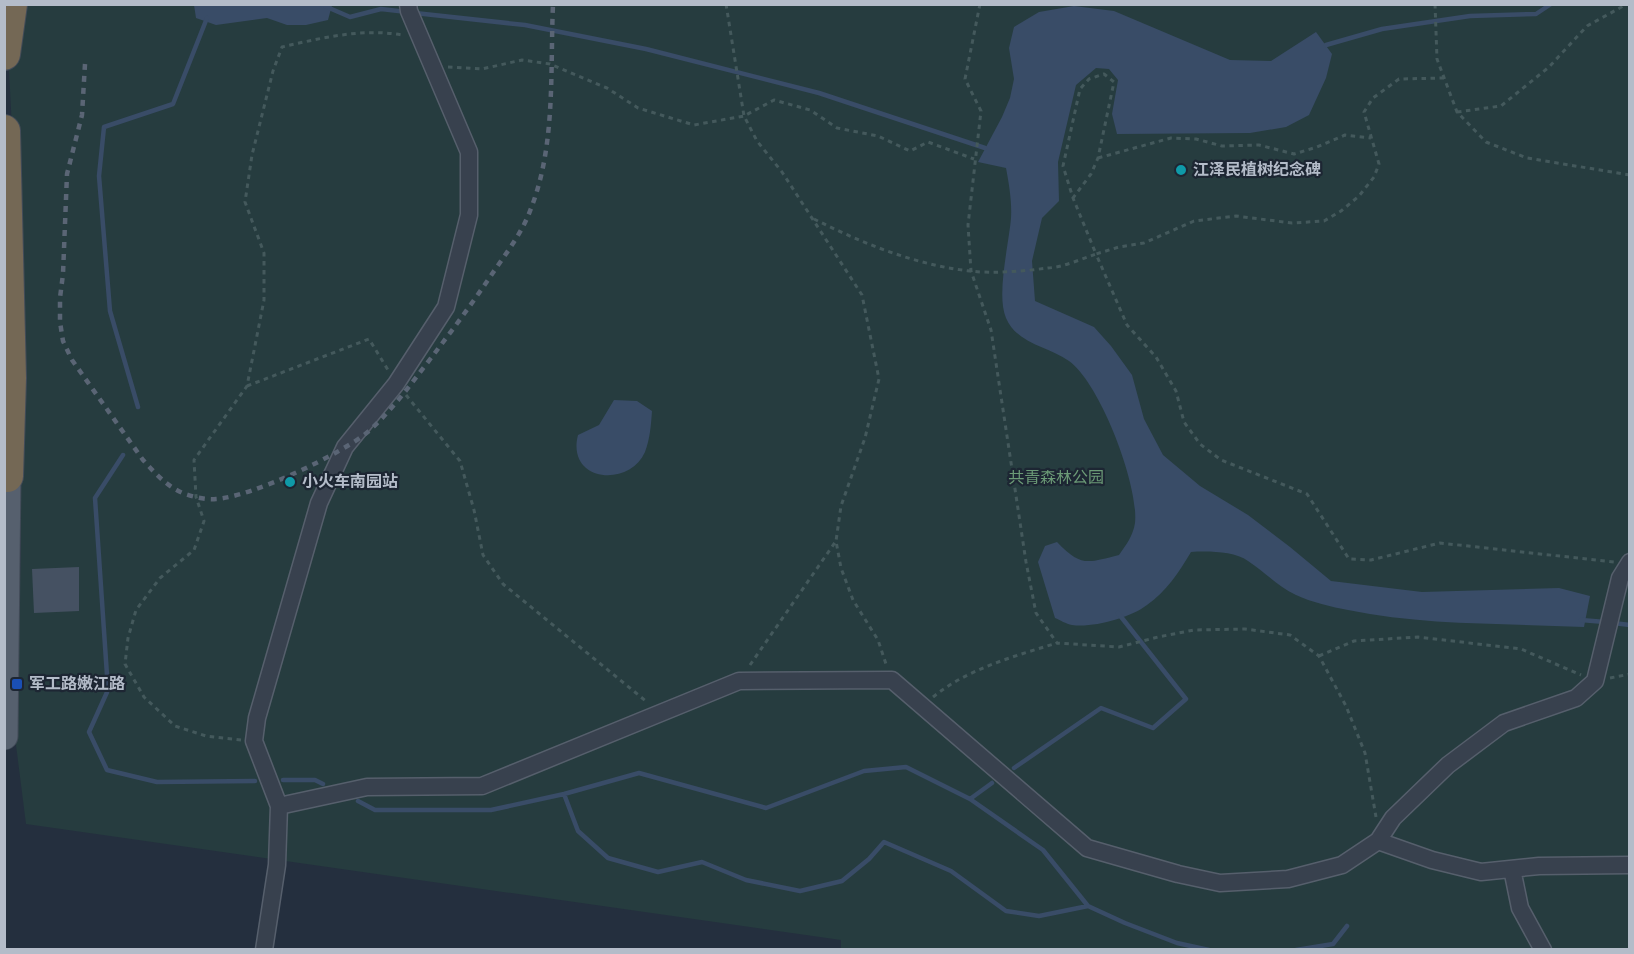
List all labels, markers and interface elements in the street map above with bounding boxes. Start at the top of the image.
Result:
place label: 江泽民植树纪念碑 [1193,160,1321,180]
marker: 江泽民植树纪念碑 [1174,163,1188,177]
park label: 共青森林公园 [1008,468,1104,488]
place label: 小火车南园站 [302,472,398,492]
marker: 小火车南园站 [283,475,297,489]
place label: 军工路嫩江路 [29,674,125,694]
marker: 军工路嫩江路 [10,677,24,691]

